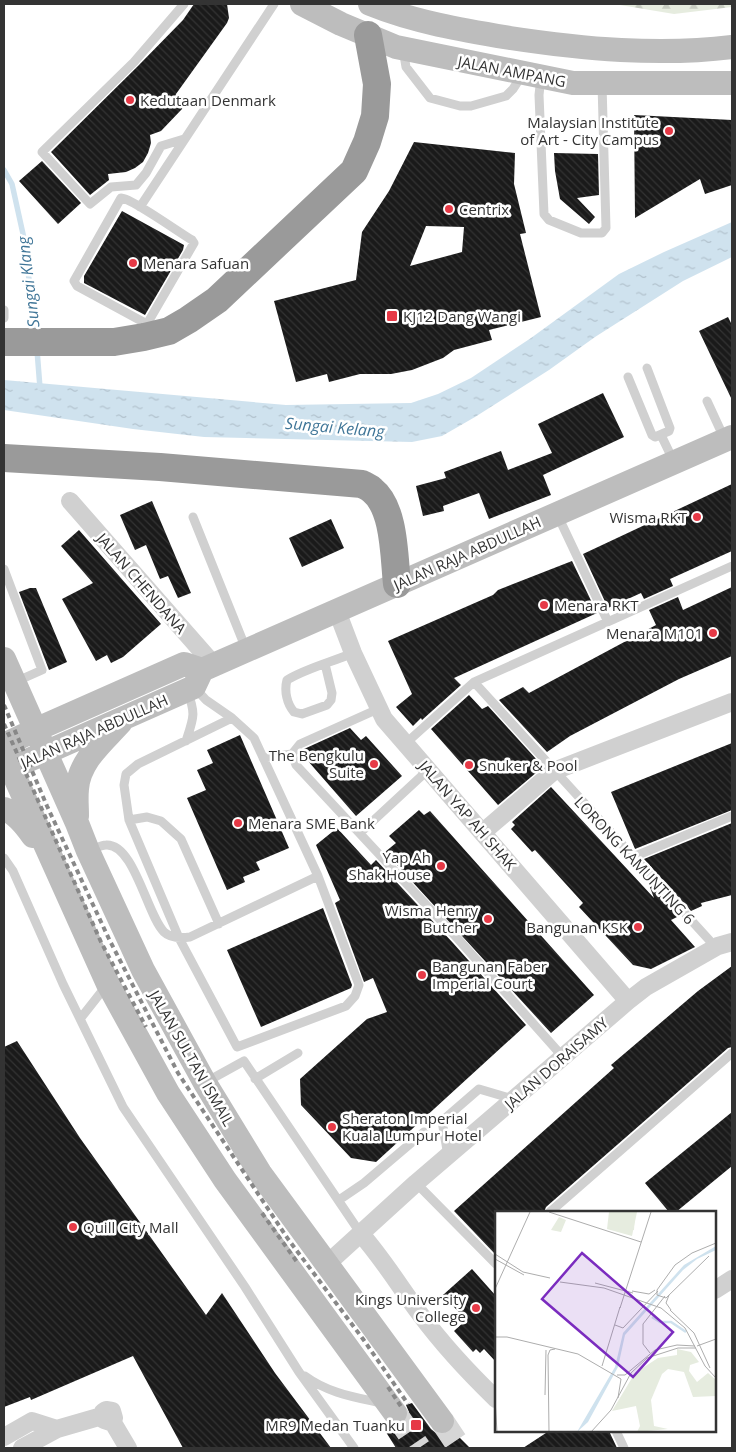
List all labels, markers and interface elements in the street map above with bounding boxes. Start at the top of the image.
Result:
street label: JALAN AMPANG [454,50,568,91]
place label: Kedutaan Denmark [140,90,276,110]
marker: Kedutaan Denmark [124,94,136,106]
place label: Malaysian Institute of Art - City Campus [520,112,659,149]
marker: Malaysian Institute of Art - City Campus [663,125,675,137]
place label: Centrix [459,199,509,219]
marker: Centrix [443,203,455,215]
water label: Sungai Klang [11,235,45,329]
place label: Menara Safuan [143,253,249,273]
marker: Menara Safuan [127,257,139,269]
place label: KJ12 Dang Wangi [403,306,521,326]
marker: KJ12 Dang Wangi [385,309,399,323]
water label: Sungai Kelang [284,412,386,442]
place label: Wisma RKT [609,507,688,527]
street label: JALAN RAJA ABDULLAH [388,511,544,595]
marker: Wisma RKT [691,511,703,523]
street label: JALAN CHENDANA [91,527,192,638]
place label: Menara RKT [554,595,639,615]
marker: Menara RKT [538,599,550,611]
place label: Menara M101 [606,623,703,643]
marker: Menara M101 [707,627,719,639]
street label: JALAN RAJA ABDULLAH [15,689,171,773]
place label: The Bengkulu Suite [269,745,364,782]
street label: JALAN YAP AH SHAK [413,754,522,875]
place label: Snuker & Pool [479,755,578,775]
marker: The Bengkulu Suite [368,758,380,770]
marker: Snuker & Pool [463,759,475,771]
street label: LORONG KAMUNTING 6 [570,792,700,928]
place label: Menara SME Bank [248,813,375,833]
marker: Menara SME Bank [232,817,244,829]
place label: Yap Ah Shak House [349,847,431,884]
marker: Yap Ah Shak House [435,860,447,872]
place label: Wisma Henry Butcher [385,900,478,937]
marker: Wisma Henry Butcher [482,913,494,925]
place label: Bangunan KSK [526,917,629,937]
marker: Bangunan KSK [632,921,644,933]
place label: Bangunan Faber Imperial Court [432,956,547,993]
marker: Bangunan Faber Imperial Court [416,969,428,981]
street label: JALAN SULTAN ISMAIL [144,985,239,1130]
street label: JALAN DORAISAMY [498,1012,612,1115]
place label: Sheraton Imperial Kuala Lumpur Hotel [342,1108,482,1145]
marker: Sheraton Imperial Kuala Lumpur Hotel [326,1121,338,1133]
inset map [495,1211,716,1432]
place label: Quill City Mall [83,1217,179,1237]
marker: Quill City Mall [67,1221,79,1233]
place label: Kings University College [355,1289,466,1326]
marker: Kings University College [470,1302,482,1314]
place label: MR9 Medan Tuanku [265,1415,405,1435]
marker: MR9 Medan Tuanku [409,1418,423,1432]

